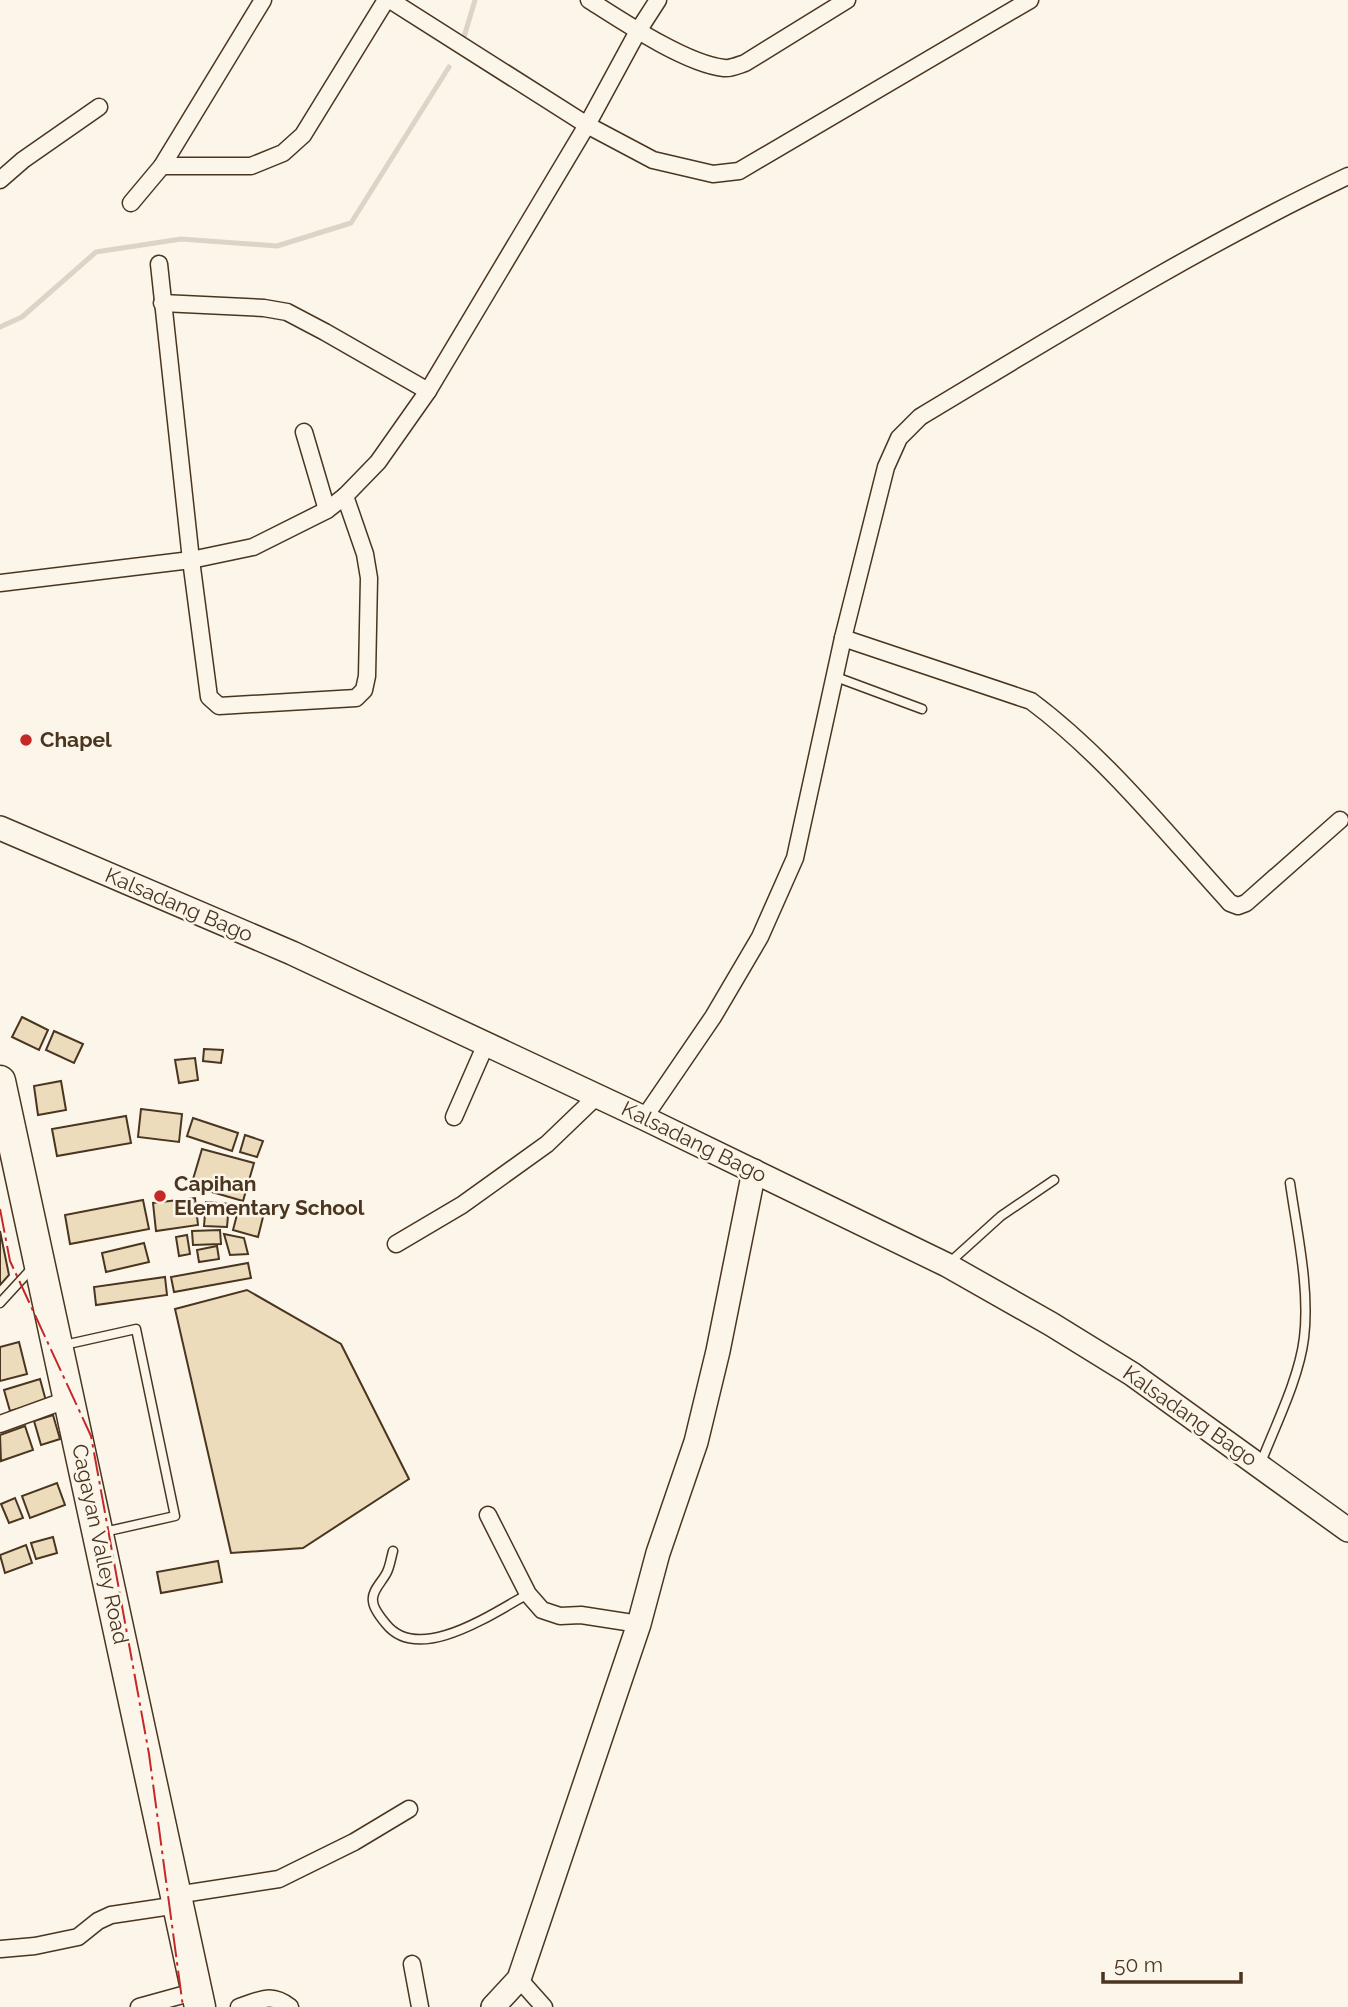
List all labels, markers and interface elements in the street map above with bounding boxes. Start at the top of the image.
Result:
place label: Chapel [40,727,112,752]
marker: Chapel [18,732,34,748]
street label: Kalsadang Bago [101,862,257,947]
street label: Kalsadang Bago [618,1096,771,1187]
place label: Capihan Elementary School [174,1171,365,1220]
marker: Capihan Elementary School [152,1188,168,1204]
street label: Kalsadang Bago [1118,1360,1262,1471]
street label: Cagayan Valley Road [67,1442,134,1646]
scale bar [1103,1940,1241,1984]
text: 50 m [1114,1952,1163,1977]

